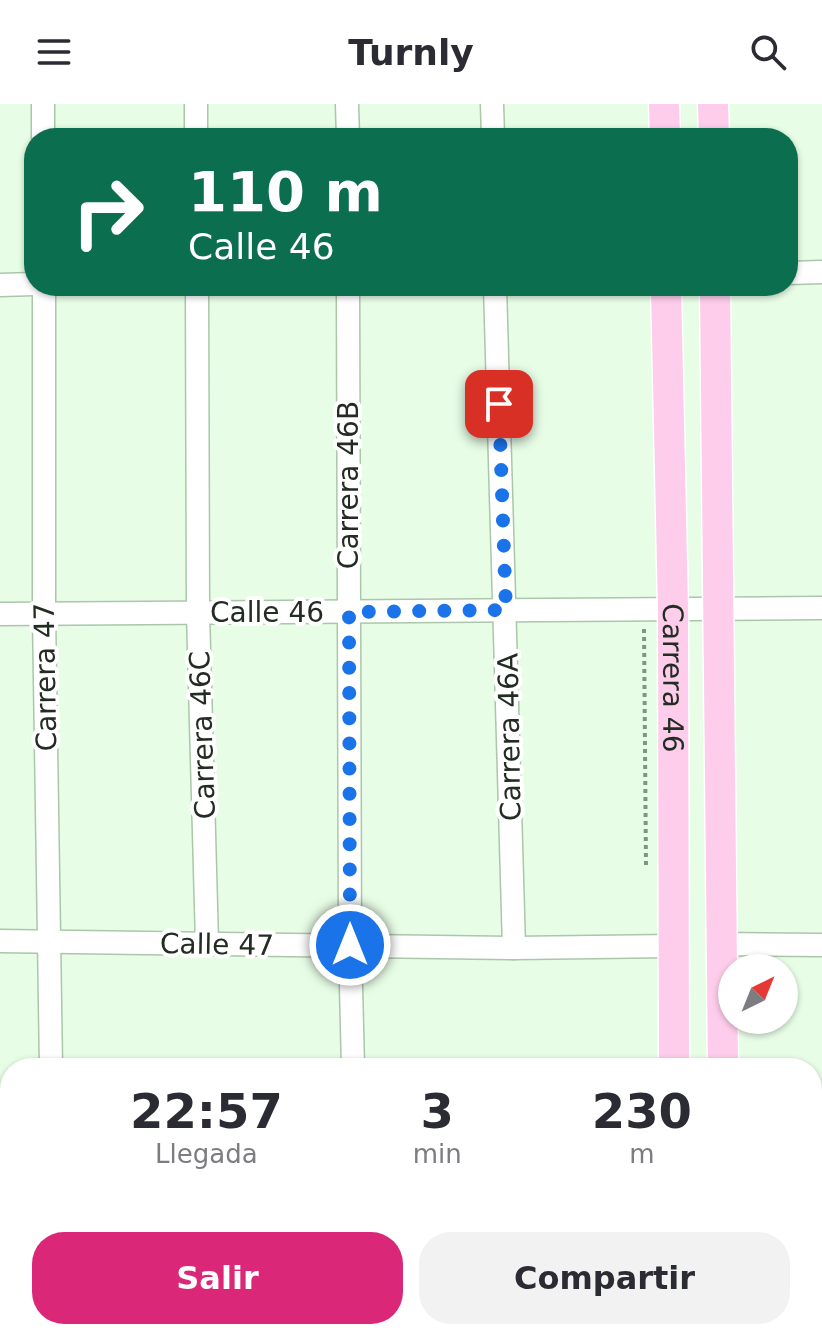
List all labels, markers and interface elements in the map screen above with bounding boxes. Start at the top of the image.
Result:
icon: menu [32,30,76,74]
icon: search [746,30,790,74]
text: Turnly [348,32,474,73]
text: 110 m [188,159,383,224]
icon: right [56,160,160,264]
text: Calle 46 [188,226,335,267]
pin [465,370,533,438]
icon: arrive [477,382,521,426]
street label: Carrera 46B [332,401,365,569]
street label: Calle 46 [210,596,324,629]
street label: Carrera 47 [28,602,63,752]
street label: Carrera 46 [656,603,689,753]
street label: Carrera 46C [183,650,222,820]
street label: Carrera 46A [492,653,527,821]
position arrow [308,903,392,987]
street label: Calle 47 [160,927,274,962]
north arrow [718,954,798,1034]
map controls [718,954,798,1034]
text: 22:57 [130,1083,283,1139]
text: 3 [421,1083,454,1139]
text: 230 [592,1083,692,1139]
text: Llegada [155,1139,258,1169]
text: min [413,1139,462,1169]
text: m [629,1139,655,1169]
button: Salir [32,1232,403,1324]
button: Compartir [419,1232,790,1324]

